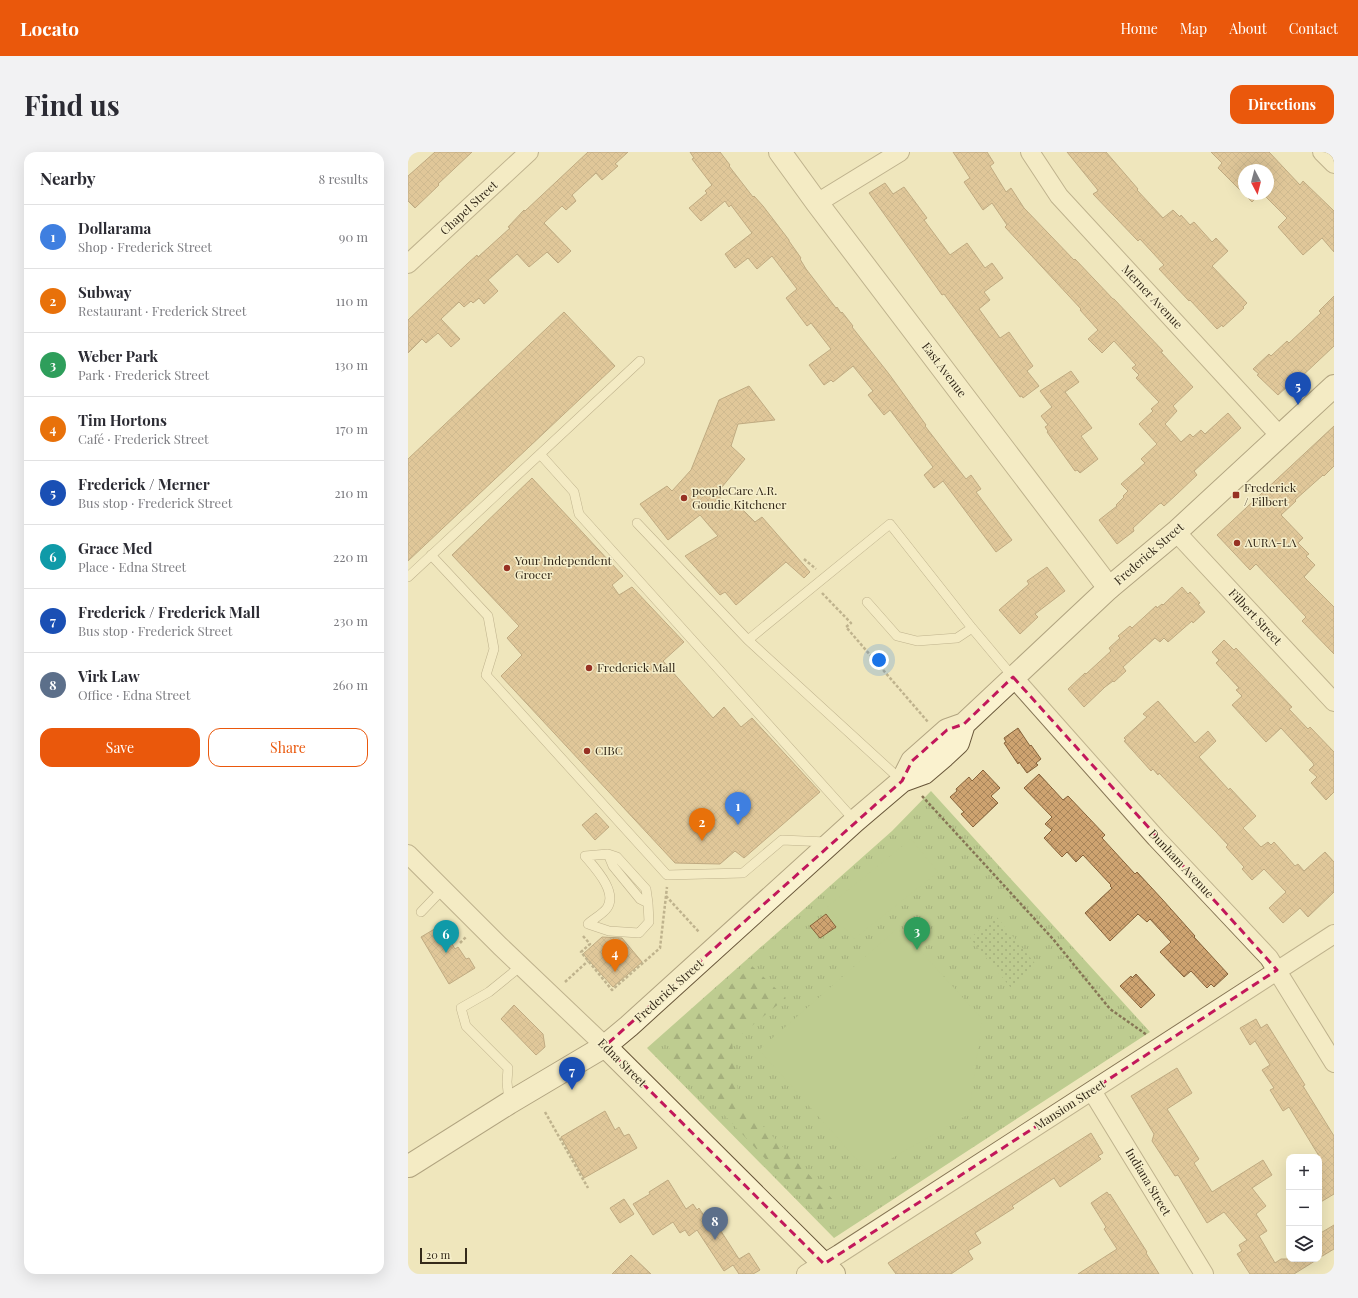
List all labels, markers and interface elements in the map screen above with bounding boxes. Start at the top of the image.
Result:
text: Locato [20,15,79,41]
text: Home [1120,19,1158,38]
text: Map [1180,19,1207,38]
text: About [1229,19,1267,38]
text: Contact [1289,19,1338,38]
button: Directions [1230,85,1334,124]
text: Find us [24,86,120,123]
north arrow [1238,164,1274,200]
text: Nearby [40,167,95,189]
text: 8 results [318,170,368,187]
street label: Chapel Street [436,176,501,238]
text: Dollarama [78,218,151,238]
text: 1 [51,228,55,245]
text: 90 m [339,228,368,245]
text: Shop · Frederick Street [78,238,212,255]
street label: Merner Avenue [1119,261,1187,332]
text: Subway [78,282,132,302]
text: 2 [50,292,56,309]
text: 110 m [336,292,368,309]
text: Restaurant · Frederick Street [78,302,246,319]
street label: East Avenue [919,339,971,400]
text: Weber Park [78,346,158,366]
text: 3 [50,356,56,373]
text: 130 m [335,356,368,373]
text: Park · Frederick Street [78,366,209,383]
pin: 5 [1285,372,1311,405]
text: Tim Hortons [78,410,167,430]
text: 4 [50,420,56,437]
text: 170 m [335,420,368,437]
text: Café · Frederick Street [78,430,209,447]
text: Frederick / Merner [78,474,210,494]
place label: Frederick / Filbert [1244,479,1297,509]
place label: peopleCare A.R. Goudie Kitchener [692,482,787,512]
text: 5 [50,484,56,501]
text: 210 m [334,484,368,501]
marker: Frederick / Filbert [1231,490,1241,500]
marker: peopleCare A.R. Goudie Kitchener [679,493,689,503]
text: Bus stop · Frederick Street [78,494,232,511]
street label: Frederick Street [1110,518,1187,588]
place label: AURA-LA [1244,534,1297,550]
text: Grace Med [78,538,152,558]
marker: AURA-LA [1232,538,1242,548]
text: 6 [49,548,57,565]
text: 220 m [333,548,368,565]
place label: Your Independent Grocer [514,552,613,582]
text: Place · Edna Street [78,558,186,575]
marker: Your Independent Grocer [502,563,512,573]
street label: Filbert Street [1226,585,1286,648]
text: Frederick / Frederick Mall [78,602,260,622]
text: 7 [50,612,56,629]
text: 230 m [333,612,368,629]
text: Bus stop · Frederick Street [78,622,232,639]
your location [869,650,889,670]
place label: Frederick Mall [597,659,676,675]
marker: Frederick Mall [584,663,594,673]
text: Virk Law [78,666,140,686]
text: 8 [49,676,57,693]
text: 260 m [332,676,368,693]
text: Office · Edna Street [78,686,190,703]
button: Save [40,728,200,767]
button: Share [208,728,368,767]
place label: CIBC [595,742,623,758]
marker: CIBC [582,746,592,756]
pin: 1 [725,792,751,825]
pin: 2 [689,808,715,841]
street label: Dunham Avenue [1146,825,1218,901]
pin: 3 [904,917,930,950]
pin: 6 [433,920,459,953]
pin: 4 [602,939,628,972]
street label: Frederick Street [631,955,707,1025]
street label: Edna Street [595,1035,651,1091]
pin: 7 [559,1057,585,1090]
street label: Mansion Street [1031,1075,1109,1133]
street label: Indiana Street [1122,1145,1176,1219]
map controls [1286,1154,1322,1262]
button: + [1286,1154,1322,1190]
button: − [1286,1190,1322,1226]
pin: 8 [702,1207,728,1240]
button: layers [1286,1226,1322,1262]
scale bar [420,1246,467,1265]
text: 20 m [426,1247,450,1262]

